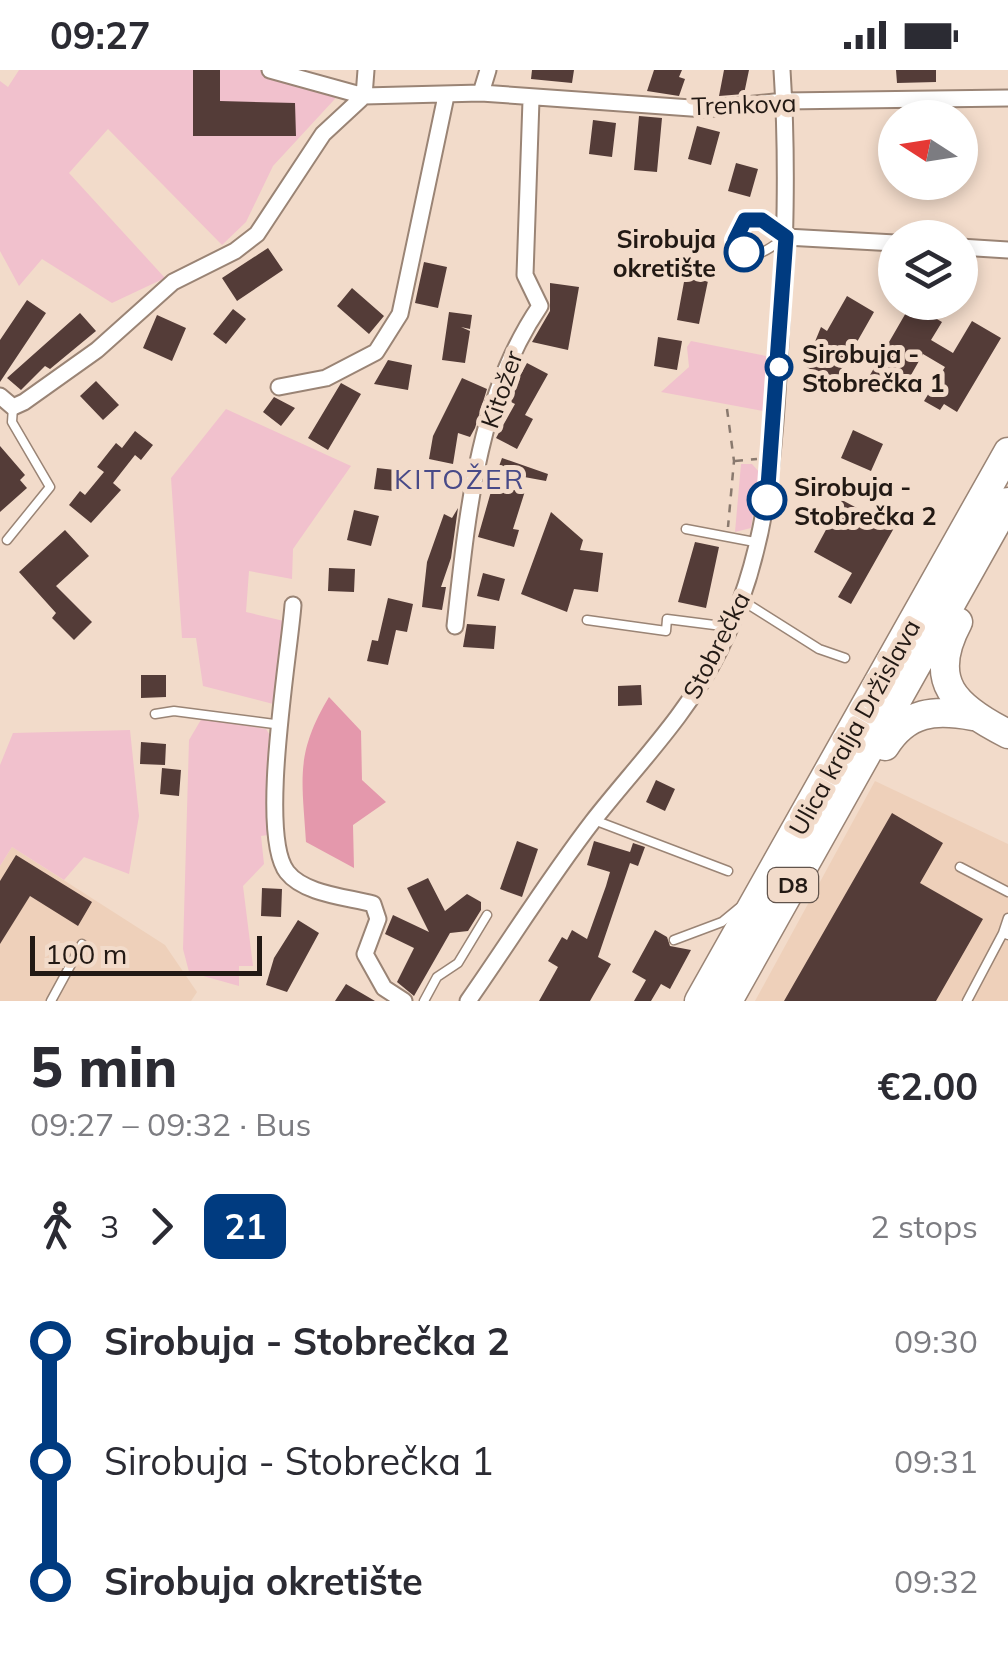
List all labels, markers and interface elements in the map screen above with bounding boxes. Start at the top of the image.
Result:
text: 09:27 [50,11,151,59]
street label: Trenkova [691,87,797,121]
north arrow [878,100,978,200]
map controls [878,100,978,320]
button: layers [878,220,978,320]
place label: Sirobuja okretište [613,223,716,283]
marker: Sirobuja okretište [725,233,763,271]
place label: Sirobuja - Stobrečka 1 [802,338,945,398]
street label: Kitožer [473,346,529,432]
marker: Sirobuja - Stobrečka 1 [766,354,792,380]
district label: KITOŽER [394,461,526,496]
place label: Sirobuja - Stobrečka 2 [794,471,937,531]
marker: Sirobuja - Stobrečka 2 [748,481,786,519]
street label: Stobrečka [676,586,756,704]
street label: Ulica kralja Držislava [782,614,926,840]
road number: D8 [768,868,818,902]
scale bar [30,931,262,976]
text: 100 m [45,936,127,971]
text: 5 min [30,1032,177,1101]
text: €2.00 [877,1062,978,1110]
text: 09:27 – 09:32 · Bus [30,1104,311,1144]
icon: walk [30,1199,85,1254]
icon: forward [134,1199,189,1254]
text: 21 [224,1204,266,1248]
text: 3 [100,1206,119,1246]
text: 2 stops [870,1206,978,1246]
text: Sirobuja - Stobrečka 2 [104,1317,509,1365]
text: 09:30 [894,1321,978,1361]
text: Sirobuja - Stobrečka 1 [104,1437,494,1485]
text: 09:31 [894,1441,978,1481]
text: Sirobuja okretište [104,1557,423,1605]
text: 09:32 [894,1561,978,1601]

